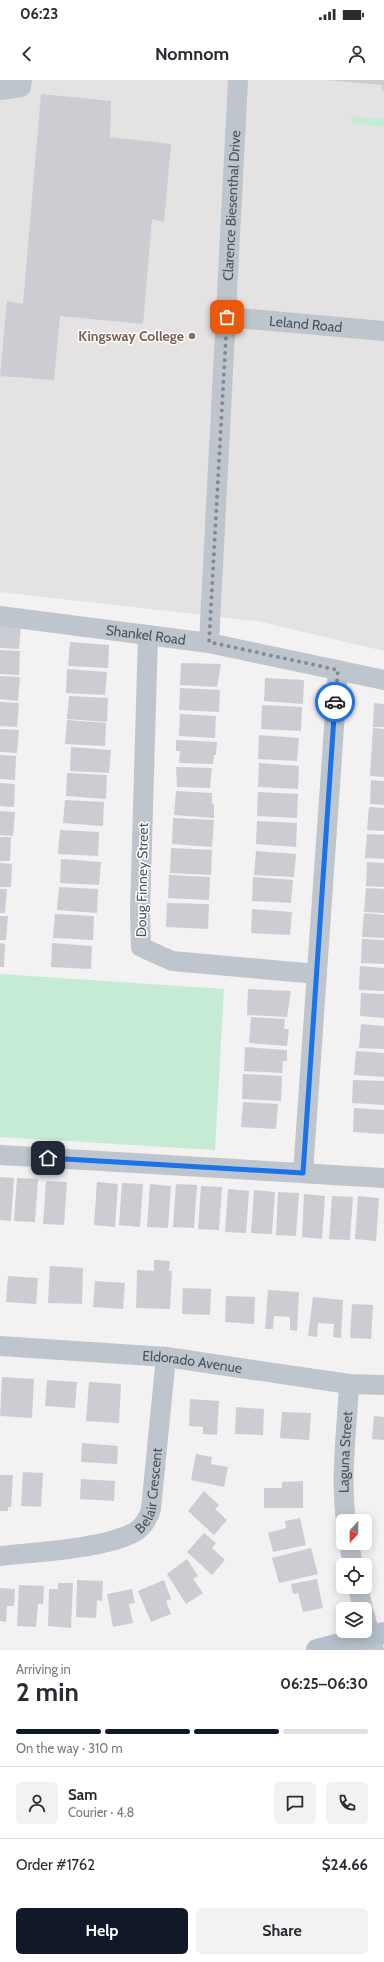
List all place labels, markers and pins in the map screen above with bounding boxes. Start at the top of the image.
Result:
pin [210,300,244,334]
place label: Kingsway College [78,327,184,345]
marker: Kingsway College [187,331,197,341]
pin [31,1141,65,1175]

